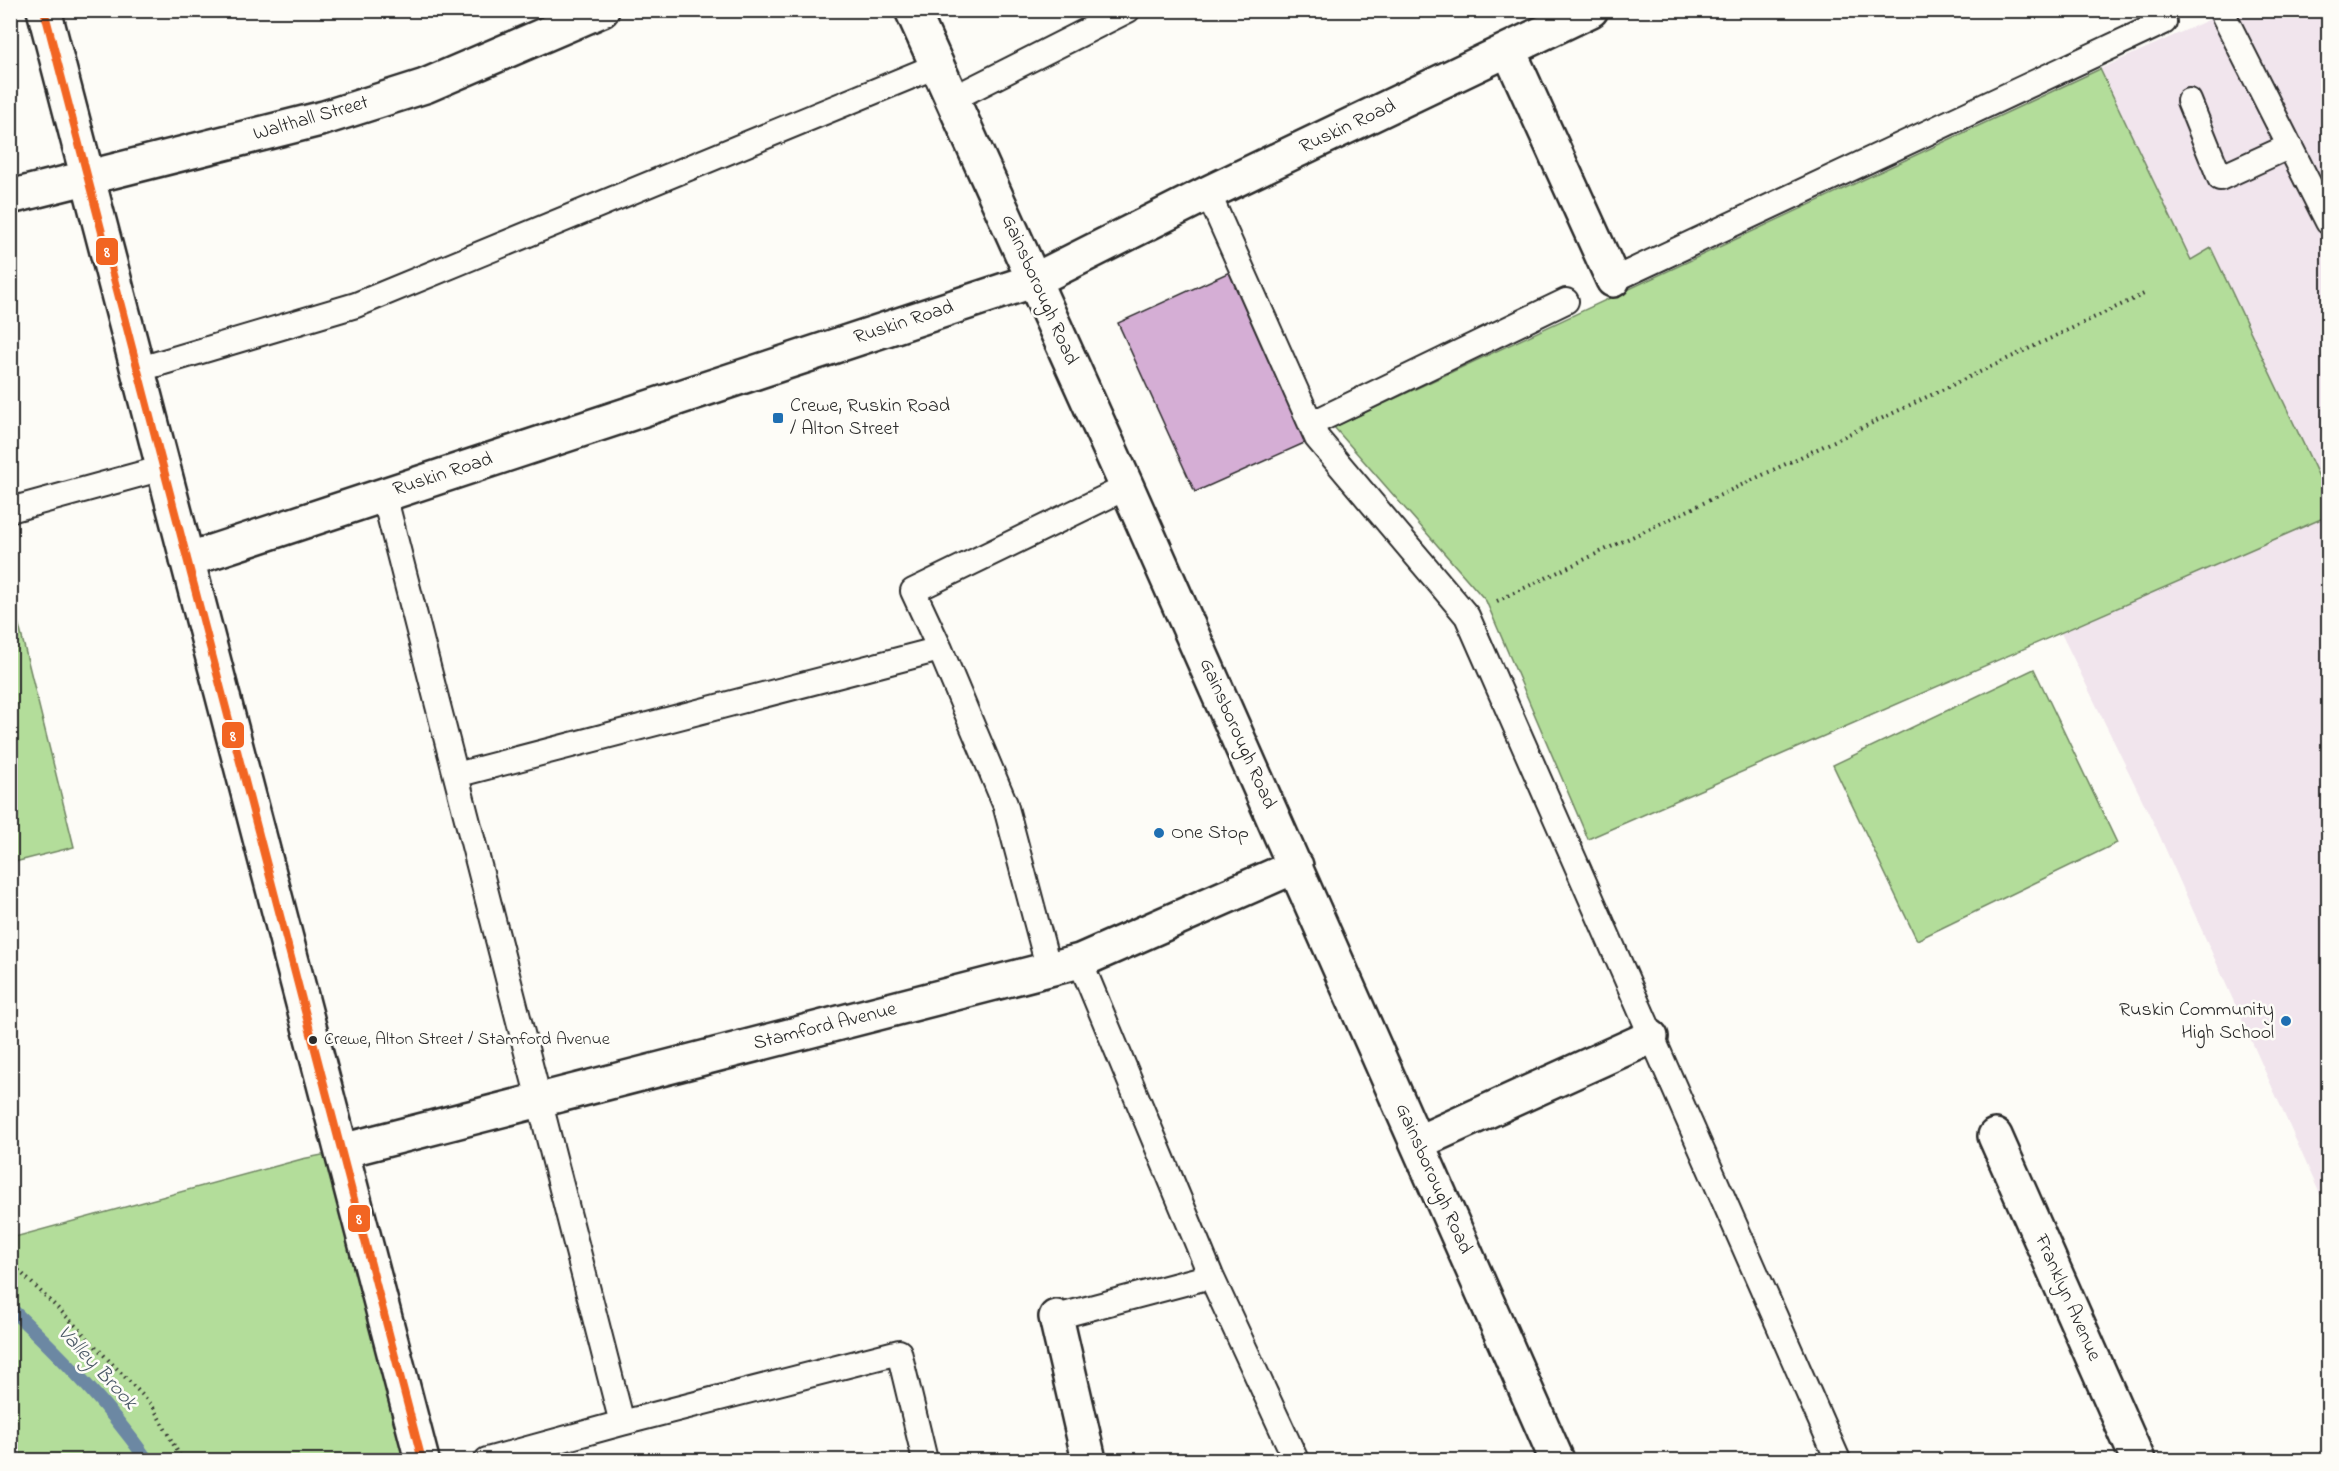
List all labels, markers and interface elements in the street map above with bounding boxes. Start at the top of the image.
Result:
street label: Walthall Street [250,89,372,149]
street label: Ruskin Road [1295,92,1401,162]
street label: Gainsborough Road [992,210,1085,370]
line badge: 8 [95,237,119,266]
text: 8 [103,241,110,265]
street label: Ruskin Road [850,293,958,353]
place label: Crewe, Ruskin Road / Alton Street [790,392,950,444]
marker: Crewe, Ruskin Road / Alton Street [771,411,785,425]
street label: Ruskin Road [389,445,497,505]
street label: Gainsborough Road [1190,654,1283,814]
line badge: 8 [221,721,245,749]
text: 8 [229,725,236,749]
place label: One Stop [1171,819,1249,848]
marker: One Stop [1152,826,1166,840]
street label: Stamford Avenue [750,995,900,1059]
place label: Ruskin Community High School [2119,996,2274,1049]
marker: Ruskin Community High School [2279,1014,2293,1028]
place label: Crewe, Alton Street / Stamford Avenue [324,1027,611,1053]
marker: Crewe, Alton Street / Stamford Avenue [307,1034,319,1046]
street label: Gainsborough Road [1386,1099,1479,1259]
line badge: 8 [347,1204,371,1233]
text: 8 [355,1208,362,1232]
street label: Franklyn Avenue [2026,1229,2108,1366]
water label: Valley Brook [50,1319,145,1417]

